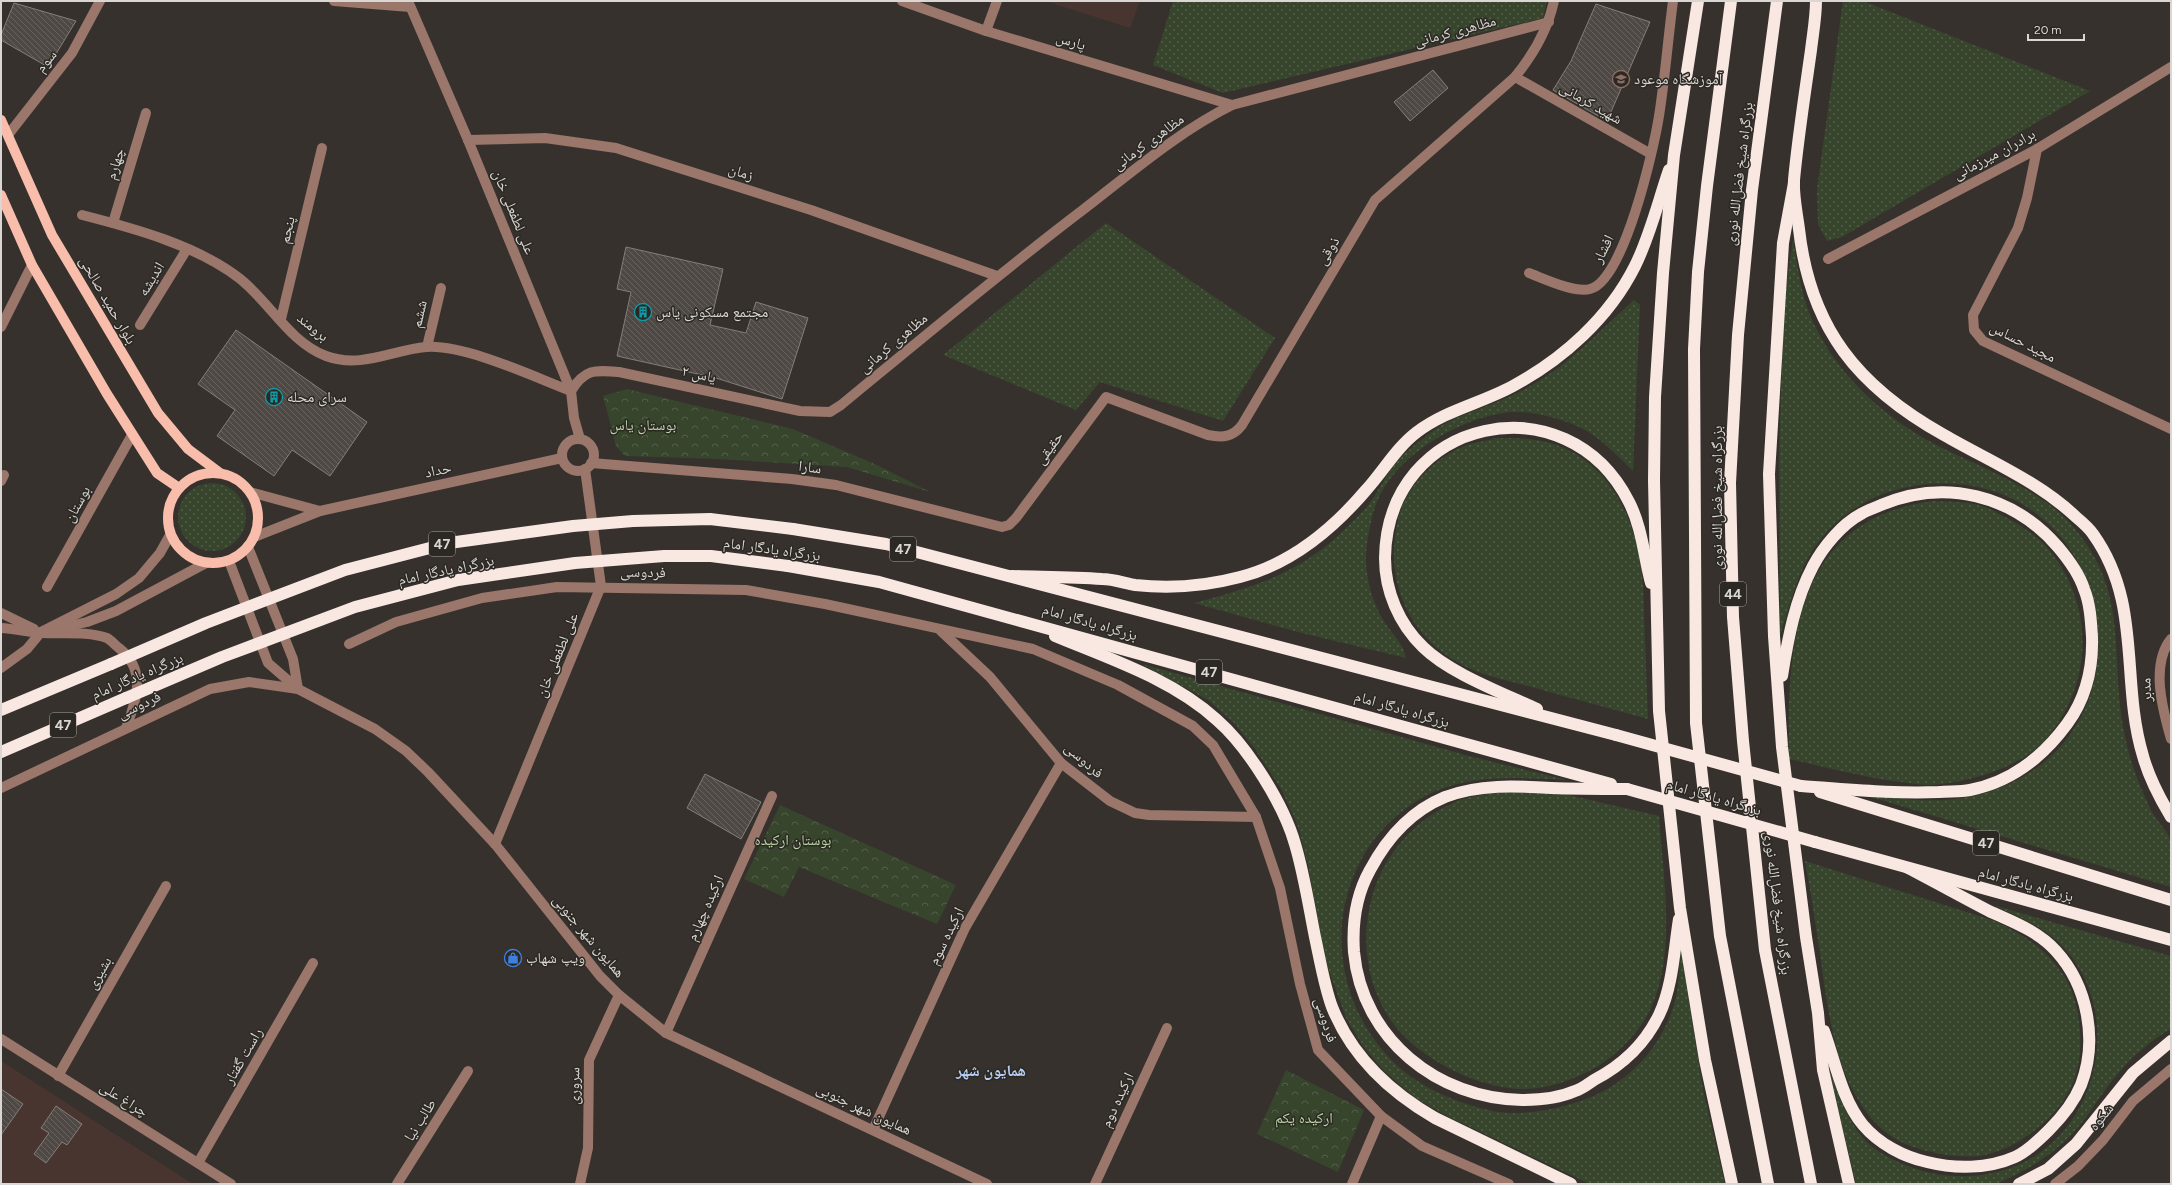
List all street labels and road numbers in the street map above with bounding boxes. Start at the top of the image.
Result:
street label: مظاهری کرمانی [1412,11,1498,52]
street label: پارس [1054,28,1088,55]
street label: سوم [31,46,61,77]
street label: شهید کرمانی [1556,78,1626,129]
street label: بزرگراه شیخ فضل‌الله نوری [1721,101,1758,247]
street label: مظاهری کرمانی [1109,110,1188,175]
street label: برادران میرزمانی [1950,125,2039,184]
street label: چهارم [102,146,129,182]
street label: زمان [726,160,756,185]
street label: علی لطفعلی خان [488,167,539,258]
street label: پنجم [275,215,300,246]
street label: افشار [1588,232,1618,267]
street label: ذوقی [1313,234,1344,269]
street label: بلوار حمید صالحی [75,253,141,348]
street label: اندیشه [134,259,168,299]
street label: ششم [407,298,432,330]
street label: برومند [294,309,332,345]
street label: مظاهری کرمانی [855,309,932,378]
street label: مجید حساس [1987,318,2059,367]
street label: یاس ۲ [680,362,718,387]
street label: بزرگراه شیخ فضل‌الله نوری [1708,426,1727,570]
street label: حقیقی [1031,427,1068,469]
street label: سارا [797,457,823,477]
street label: حداد [423,458,453,482]
street label: بوستان [60,483,95,526]
road number: 47 [429,532,455,556]
street label: بزرگراه یادگار امام [722,533,822,566]
road number: 47 [890,537,916,561]
street label: بزرگراه یادگار امام [396,551,496,590]
street label: فردوسی [620,563,666,582]
road number: 44 [1720,582,1746,606]
street label: بزرگراه یادگار امام [1040,600,1140,645]
street label: علی لطفعلی خان [532,610,583,700]
street label: بزرگراه یادگار امام [88,649,186,704]
road number: 47 [1196,660,1222,684]
street label: مدبر [2136,677,2156,704]
street label: فردوسی [114,687,164,724]
street label: بزرگراه یادگار امام [1352,687,1452,732]
road number: 47 [50,713,76,737]
street label: فردوسی [1060,738,1107,783]
street label: بزرگراه یادگار امام [1664,775,1764,820]
street label: بزرگراه شیخ فضل‌الله نوری [1759,830,1796,976]
road number: 47 [1973,831,1999,855]
street label: بزرگراه یادگار امام [1976,863,2076,906]
street label: ارکیده چهارم [683,872,728,944]
street label: همایون‌ شهر جنوبی [548,891,629,982]
street label: ارکیده سوم [924,904,969,968]
street label: بشیری [83,953,116,993]
street label: فردوسی [1310,995,1341,1045]
street label: راست گفتار [219,1024,266,1088]
street label: سروری [565,1067,584,1105]
street label: ارکیده دوم [1096,1070,1138,1131]
street label: چراغ‌ علی [96,1077,152,1122]
street label: همایون‌ شهر جنوبی [813,1079,914,1140]
street label: طالب‌ نیا [400,1096,440,1144]
street label: شکوه [2085,1100,2117,1134]

